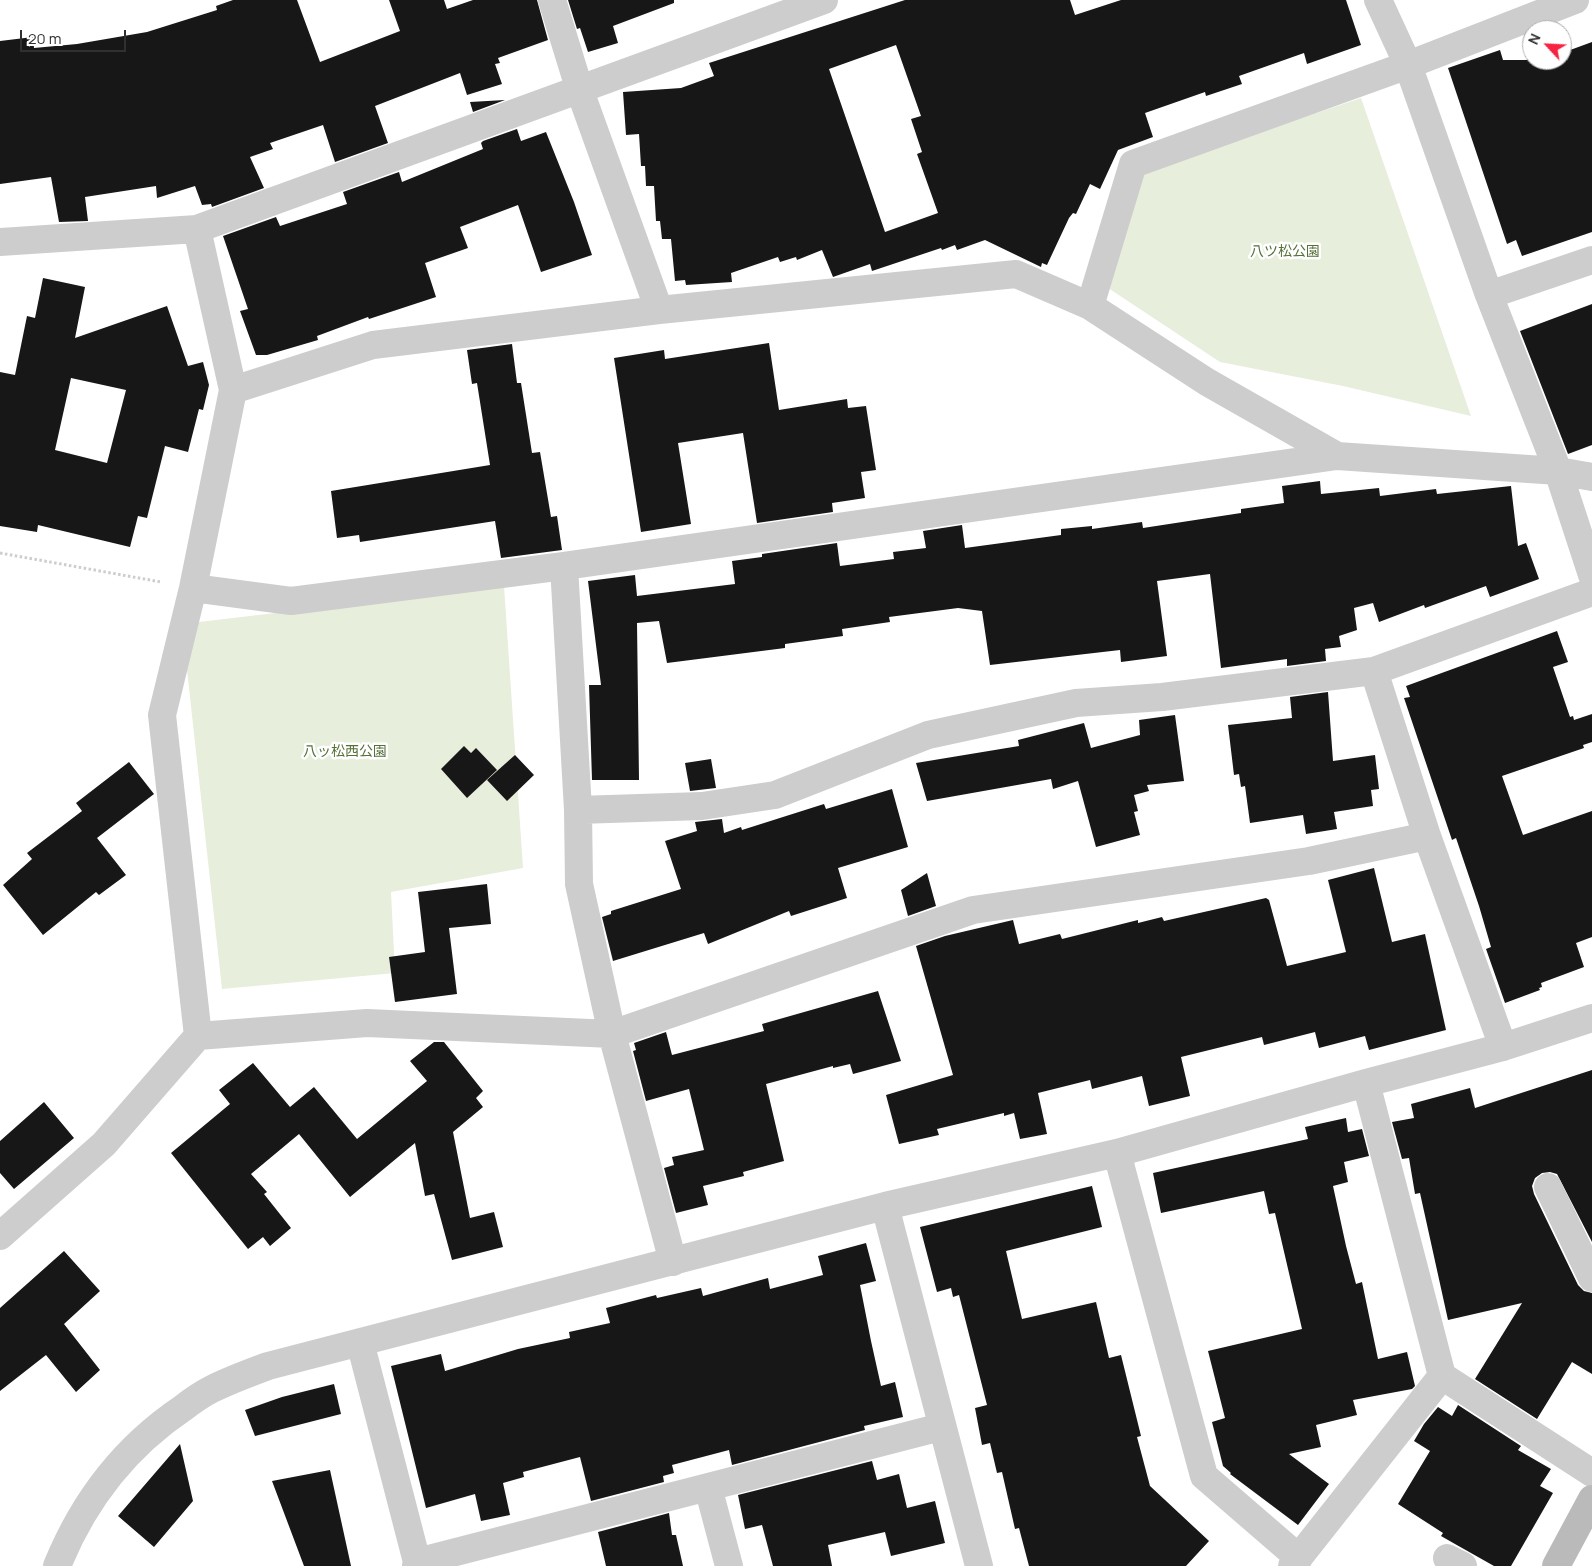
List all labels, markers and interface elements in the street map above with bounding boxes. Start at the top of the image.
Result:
scale bar [22,20,129,52]
north arrow [1522,20,1572,70]
text: 20 m [28,28,61,49]
text: N [1523,30,1545,47]
park label: 八ツ松公園 [1250,244,1320,260]
park label: 八ッ松西公園 [303,744,387,760]

